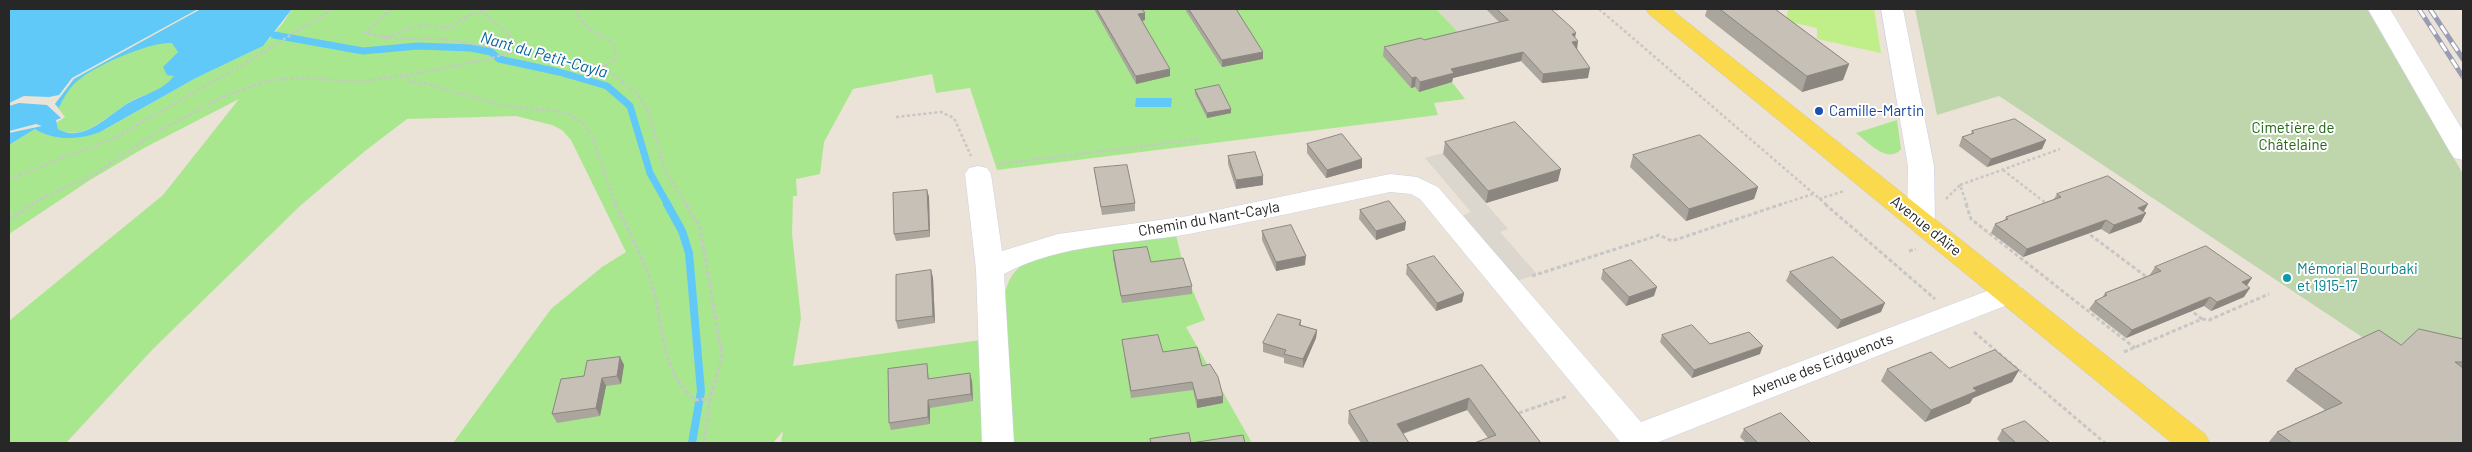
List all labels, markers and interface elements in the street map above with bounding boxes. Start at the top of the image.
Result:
water label: Nant du Petit-Cayla [478,28,610,82]
place label: Camille-Martin [1829,102,1924,120]
marker: Camille-Martin [1813,105,1825,117]
park label: Cimetière de Châtelaine [2252,119,2334,154]
street label: Avenue d'Aïre [1887,192,1965,260]
street label: Chemin du Nant-Cayla [1137,198,1281,240]
place label: Mémorial Bourbaki et 1915-17 [2297,260,2418,295]
marker: Mémorial Bourbaki et 1915-17 [2281,272,2293,284]
street label: Avenue des Eidguenots [1748,330,1896,400]

